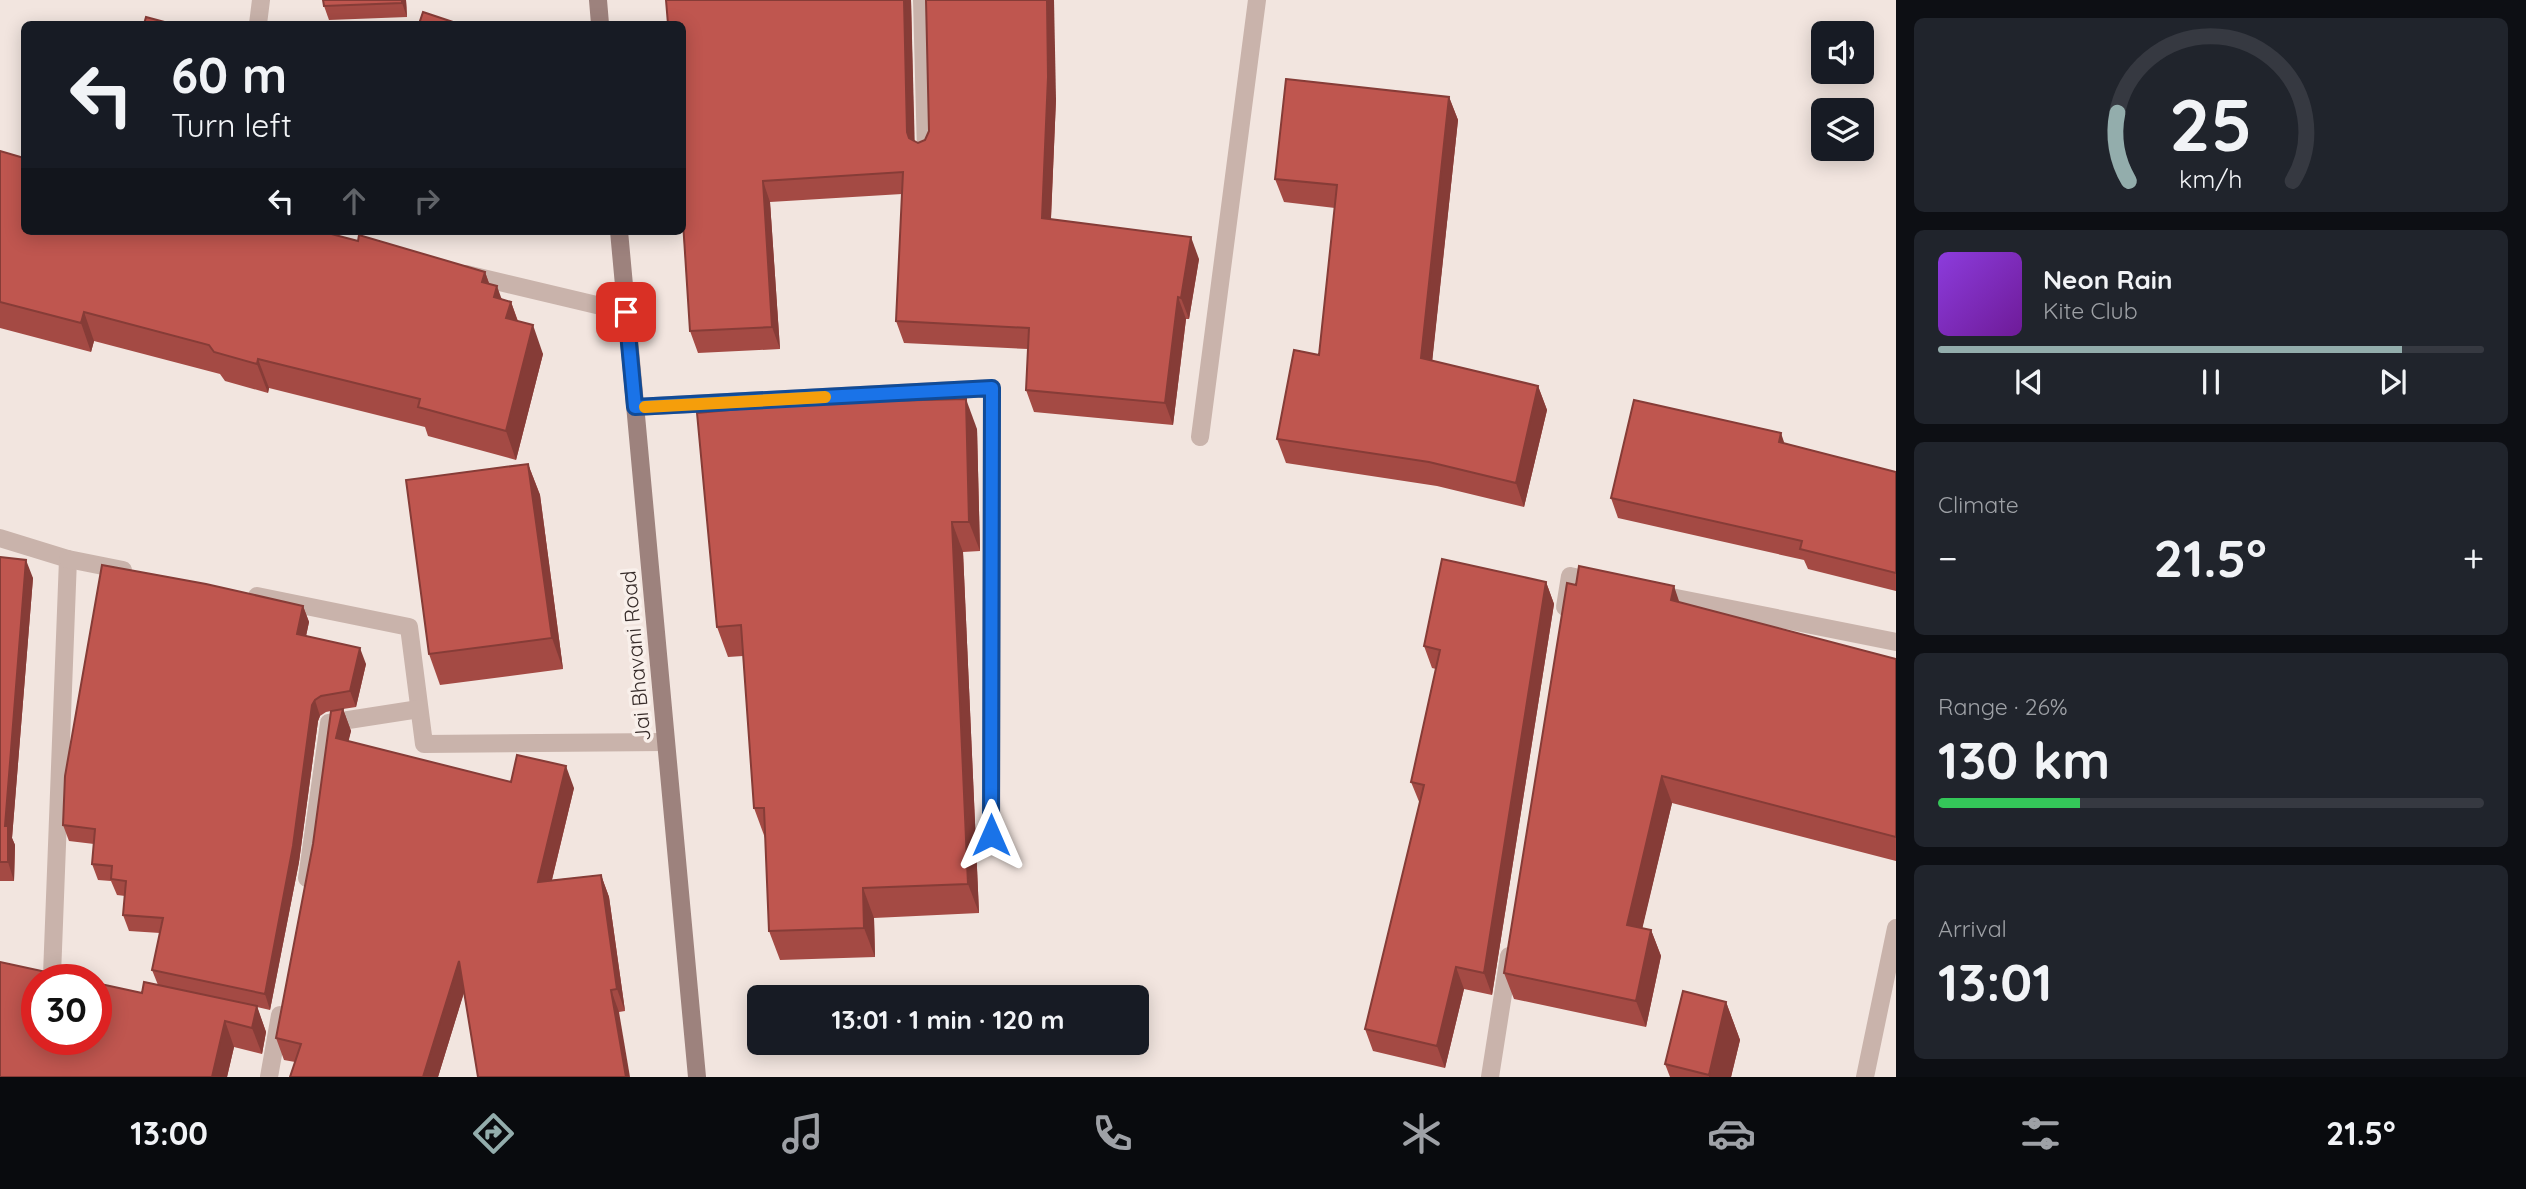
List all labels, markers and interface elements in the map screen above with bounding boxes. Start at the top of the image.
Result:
map controls [1811,21,1874,161]
button: sound [1811,21,1874,84]
text: 60 m [171,44,287,105]
icon: left [56,49,147,140]
text: 25 [2169,78,2253,169]
button: layers [1811,98,1874,161]
text: Turn left [171,105,292,145]
text: km/h [2179,163,2243,194]
icon: left [262,182,300,220]
icon: ahead [335,182,373,220]
icon: right [408,182,446,220]
text: Neon Rain [2043,263,2172,296]
pin [596,282,656,342]
icon: arrive [607,293,645,331]
text: Kite Club [2043,296,2138,325]
icon: previous [2010,363,2048,401]
icon: pause [2192,363,2230,401]
icon: next [2374,363,2412,401]
text: Climate [1938,490,2019,519]
text: 21.5° [2154,525,2267,590]
text: − [1938,534,1958,582]
text: + [2463,534,2484,582]
street label: Jai Bhavani Road [615,570,655,742]
text: Range · 26% [1938,692,2068,721]
text: 130 km [1938,727,2110,792]
position arrow [954,798,1028,872]
text: Arrival [1938,914,2007,943]
text: 13:01 [1938,949,2053,1014]
speed limit sign: 30 [21,964,112,1055]
text: 13:01 · 1 min · 120 m [831,1003,1065,1036]
icon: directions [469,1109,518,1158]
icon: music [778,1109,827,1158]
icon: phone [1088,1109,1137,1158]
icon: climate [1397,1109,1446,1158]
icon: car [1707,1109,1756,1158]
icon: filters [2016,1109,2065,1158]
text: 13:00 [130,1113,208,1153]
text: 21.5° [2326,1113,2396,1153]

